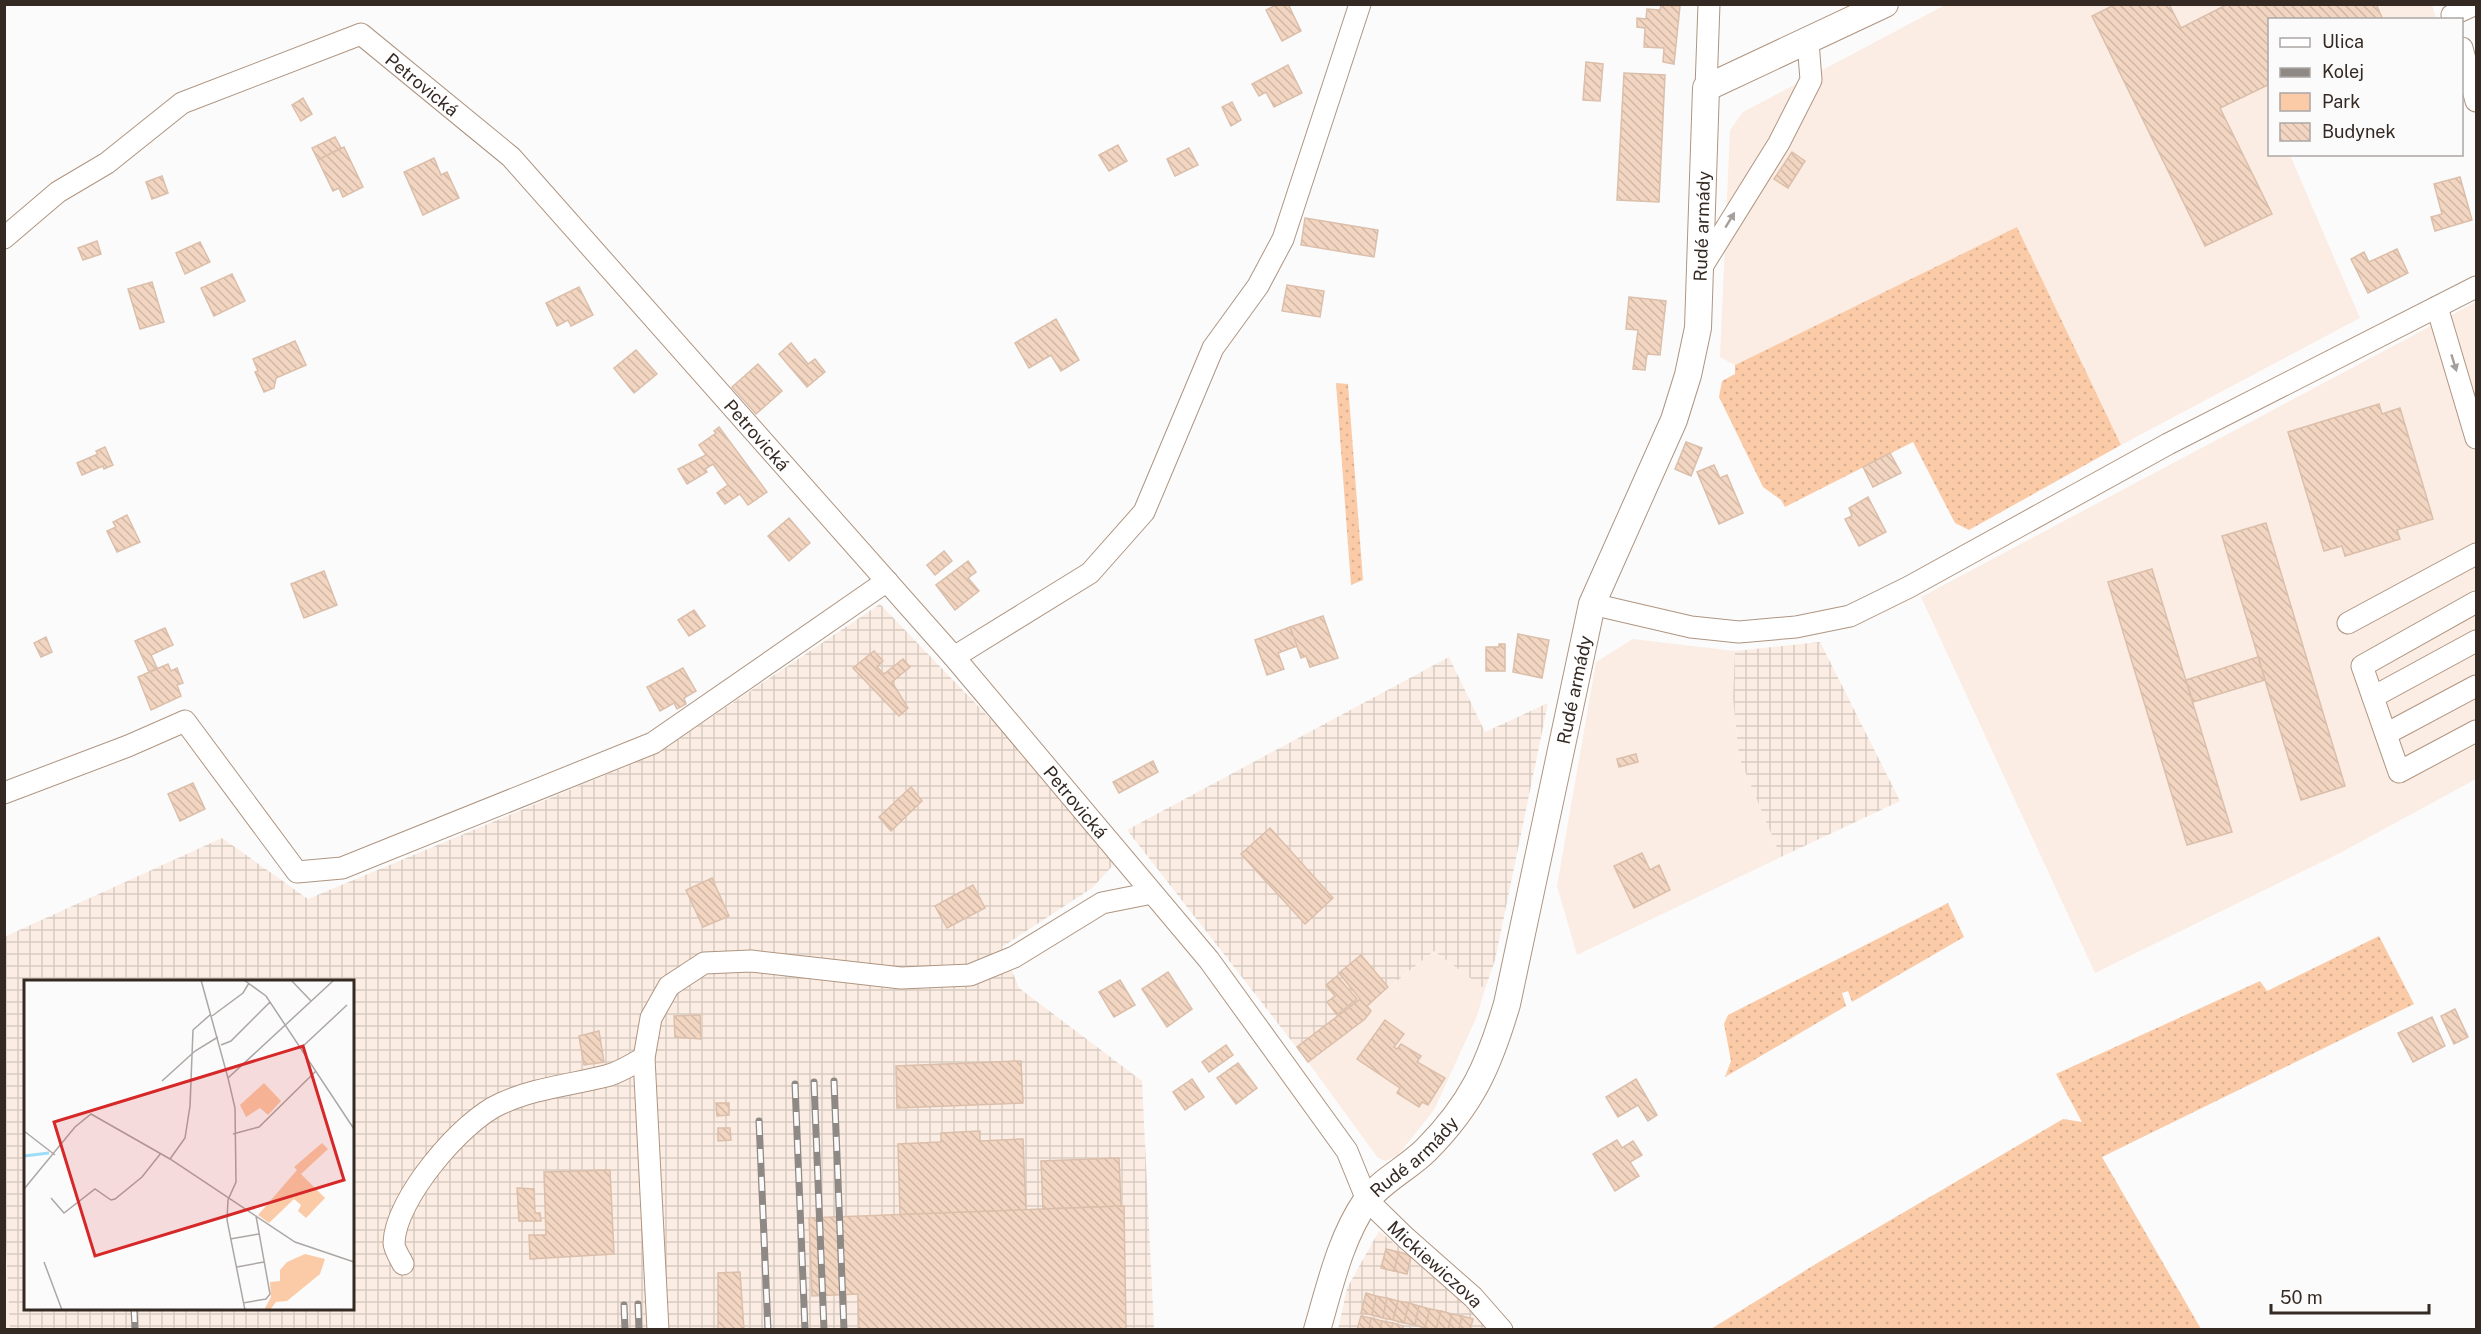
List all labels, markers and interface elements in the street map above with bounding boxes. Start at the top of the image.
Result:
legend [2268,18,2463,156]
text: Ulica [2322,31,2364,52]
street label: Petrovická [382,48,463,120]
text: Kolej [2322,61,2364,82]
text: Park [2322,91,2360,112]
text: Budynek [2322,121,2396,142]
street label: Rudé armády [1689,170,1714,282]
one-way arrow [1725,212,1736,228]
one-way arrow [2450,354,2459,372]
street label: Petrovická [720,395,794,475]
street label: Rudé armády [1552,633,1596,746]
street label: Petrovická [1039,761,1112,842]
inset map [24,980,354,1310]
street label: Rudé armády [1365,1112,1462,1201]
street label: Mickiewiczova [1384,1216,1488,1311]
scale bar [2271,1277,2428,1315]
text: 50 m [2280,1287,2323,1308]

